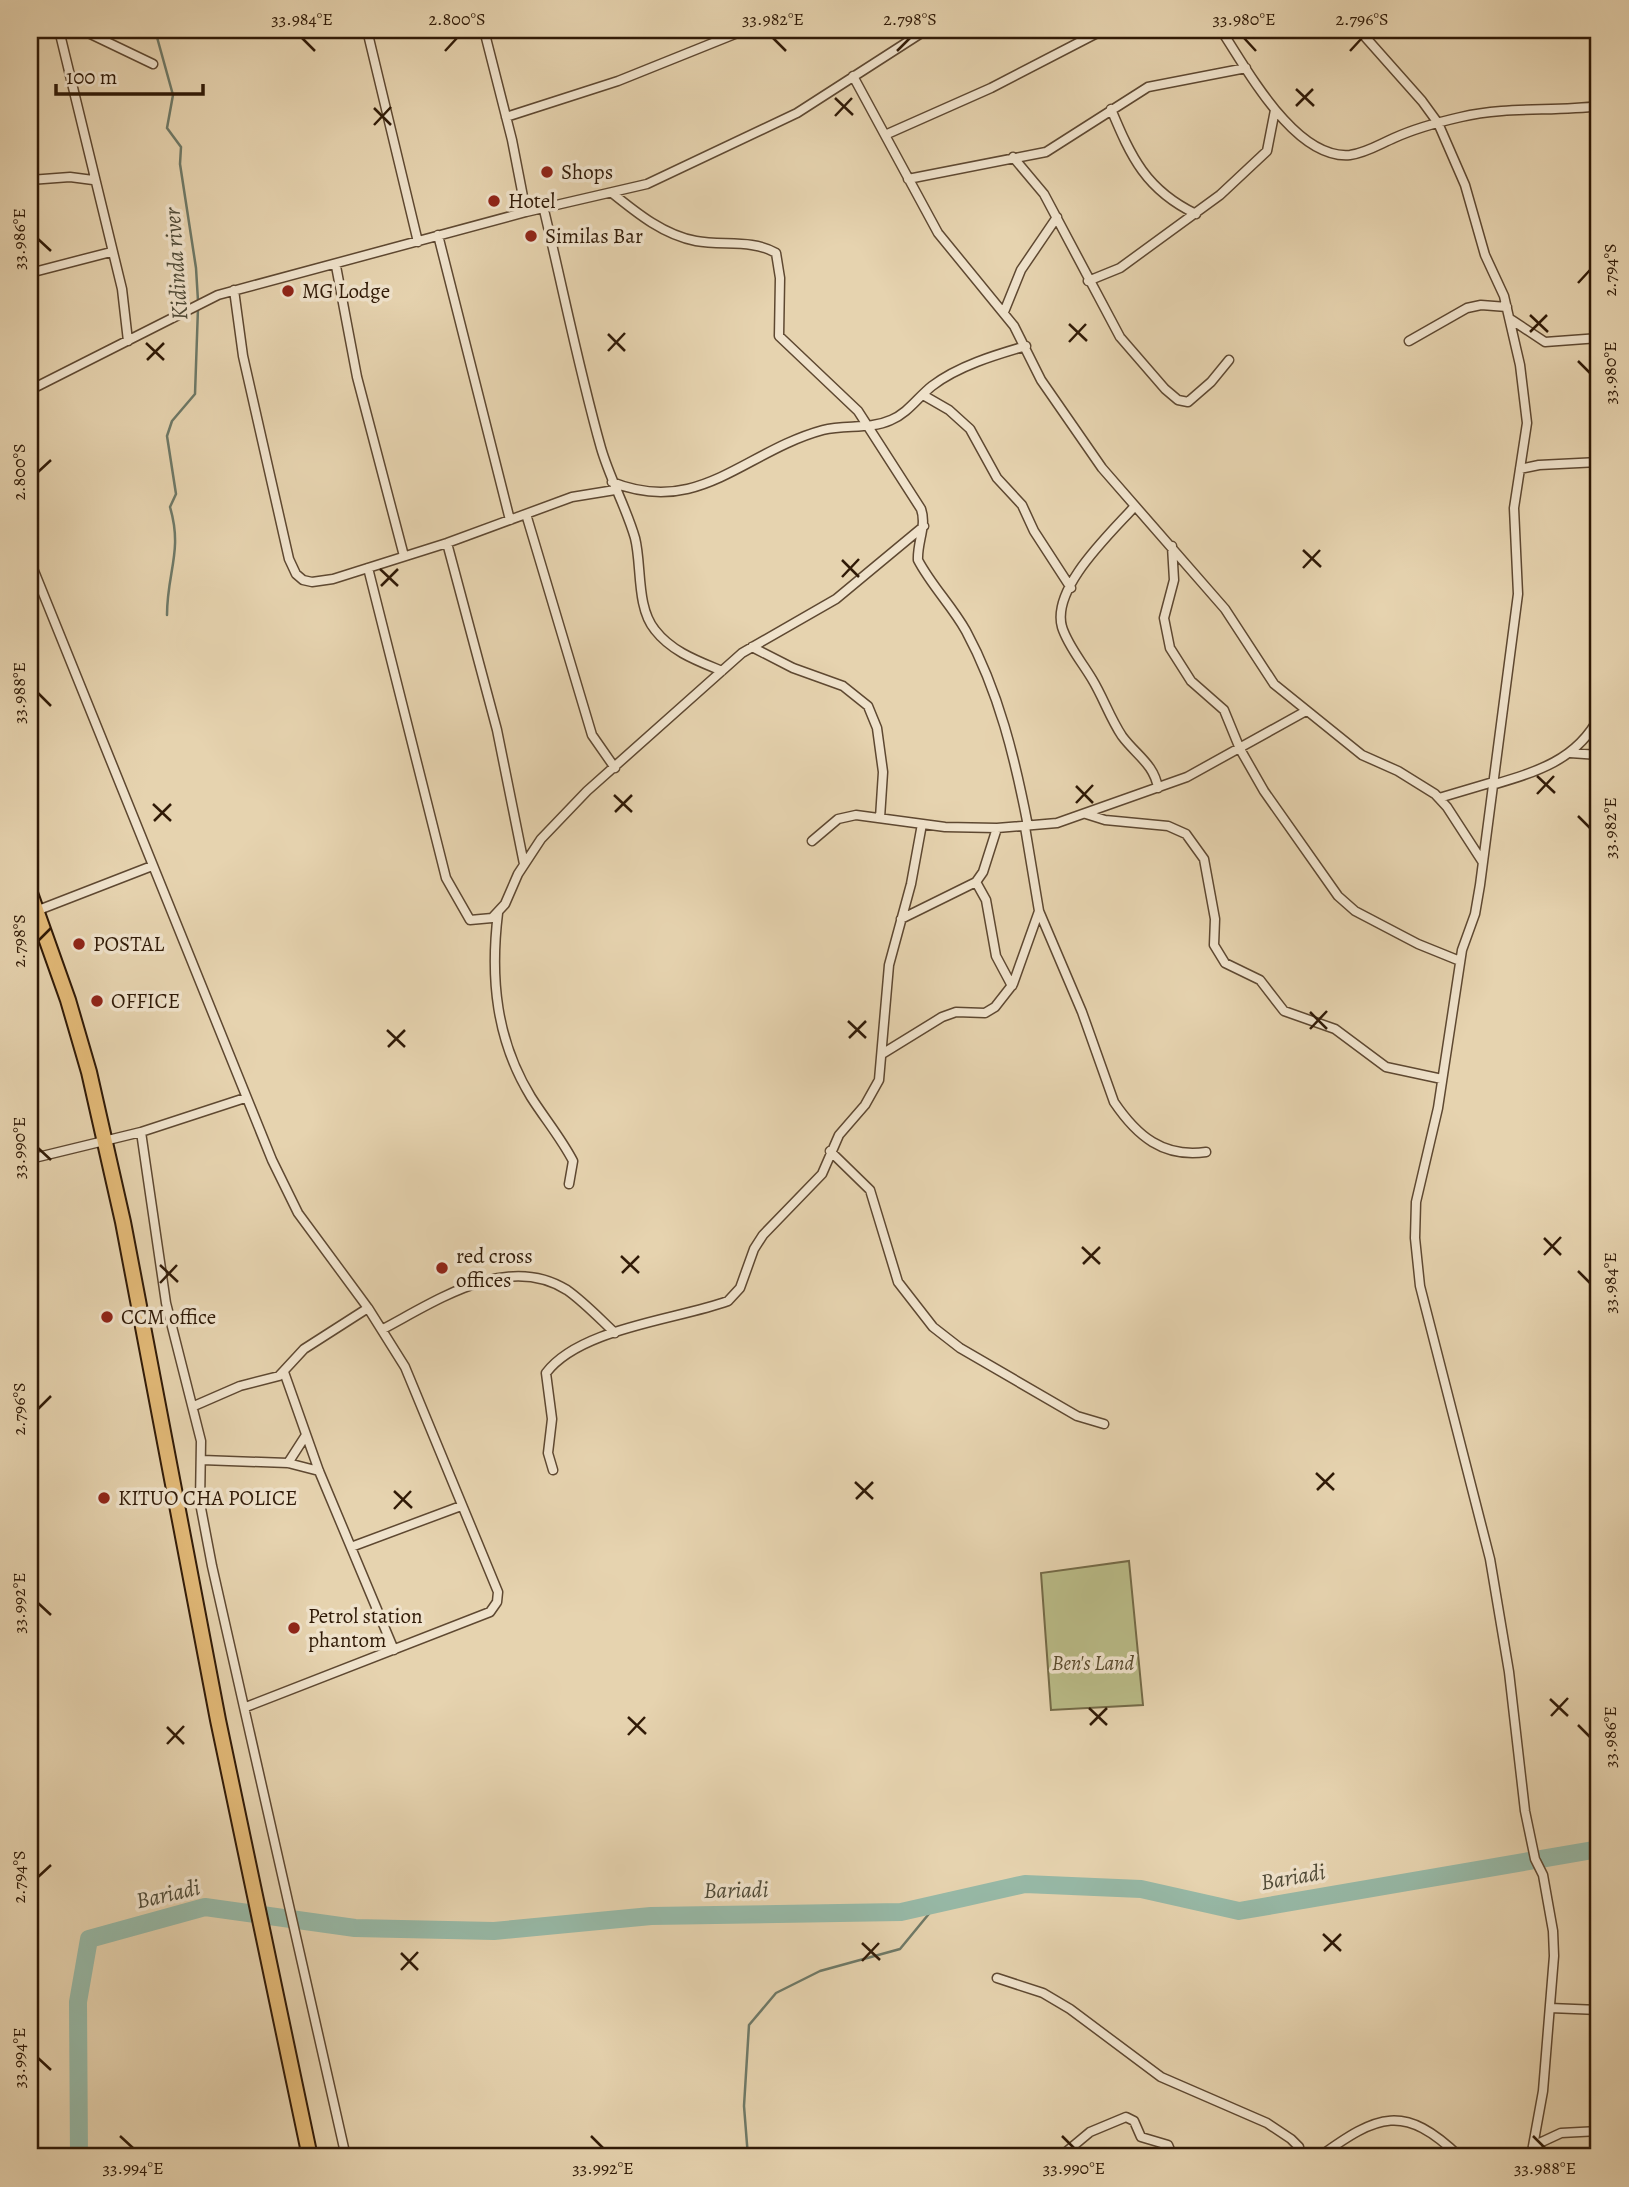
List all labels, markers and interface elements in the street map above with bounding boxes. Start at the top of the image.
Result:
text: 33.984°E [271,7,333,31]
text: 2.800°S [429,7,485,31]
text: 33.982°E [742,7,804,31]
text: 2.798°S [883,7,937,31]
text: 33.980°E [1212,7,1276,31]
text: 2.796°S [1335,7,1389,31]
scale bar [56,52,203,96]
text: 100 m [66,63,117,91]
place label: Shops [561,158,613,186]
marker: Shops [539,164,555,180]
place label: Hotel [508,187,555,215]
marker: Hotel [486,193,502,209]
water label: Kidinda river [157,206,195,321]
text: 33.986°E [7,208,31,270]
place label: Similas Bar [545,222,643,250]
marker: Similas Bar [523,228,539,244]
text: 2.794°S [1598,244,1622,296]
place label: MG Lodge [302,277,390,305]
marker: MG Lodge [280,283,296,299]
text: 33.980°E [1598,341,1622,405]
text: 2.800°S [7,444,31,500]
text: 33.988°E [7,662,31,724]
text: 33.982°E [1598,797,1622,859]
text: 2.798°S [7,914,31,968]
place label: POSTAL [93,930,164,958]
marker: POSTAL [71,936,87,952]
place label: OFFICE [111,987,180,1015]
marker: OFFICE [89,993,105,1009]
text: 33.990°E [7,1117,31,1179]
place label: red cross offices [456,1242,533,1294]
text: 33.984°E [1598,1252,1622,1314]
marker: red cross offices [434,1260,450,1276]
place label: CCM office [121,1303,216,1331]
marker: CCM office [99,1309,115,1325]
text: 2.796°S [7,1382,31,1436]
place label: KITUO CHA POLICE [118,1484,297,1512]
marker: KITUO CHA POLICE [96,1490,112,1506]
text: 33.992°E [7,1572,31,1634]
place label: Petrol station phantom [308,1602,423,1654]
marker: Petrol station phantom [286,1620,302,1636]
park label: Ben's Land [1052,1649,1134,1677]
text: 33.986°E [1598,1706,1622,1768]
text: 2.794°S [7,1851,31,1903]
water label: Bariadi [1258,1856,1328,1898]
water label: Bariadi [133,1872,203,1916]
water label: Bariadi [703,1874,769,1906]
text: 33.994°E [7,2027,31,2089]
text: 33.994°E [102,2156,164,2180]
text: 33.992°E [572,2156,634,2180]
text: 33.990°E [1043,2156,1105,2180]
text: 33.988°E [1514,2156,1576,2180]

